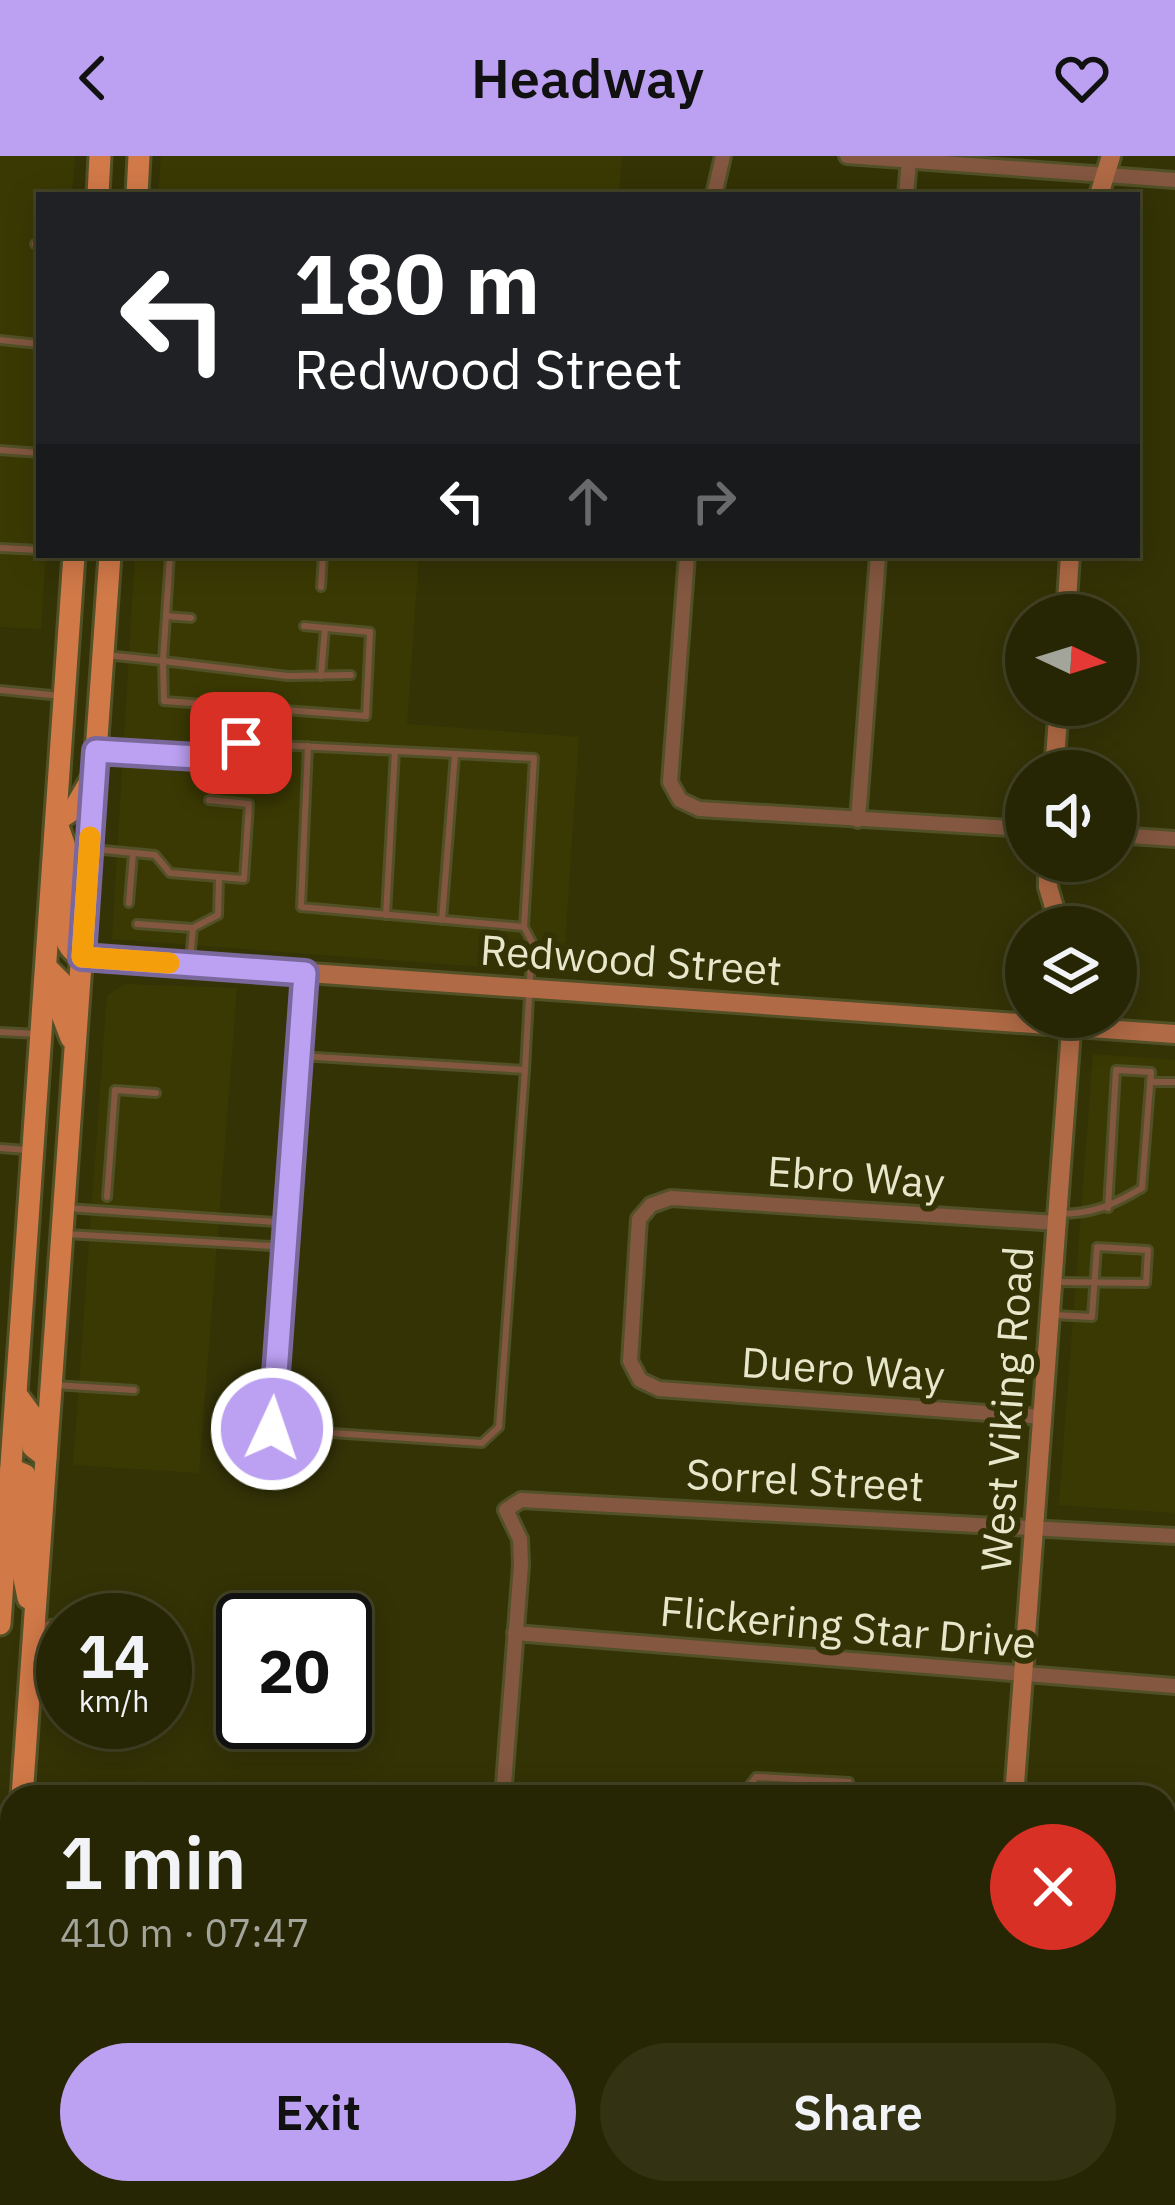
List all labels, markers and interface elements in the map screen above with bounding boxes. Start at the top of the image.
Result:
text: Headway [471,43,704,113]
icon: back [60,45,126,111]
icon: heart [1049,45,1115,111]
text: 180 m [294,228,540,337]
icon: left [96,240,252,396]
text: Redwood Street [294,334,683,404]
icon: left [429,468,495,534]
icon: ahead [555,468,621,534]
icon: right [681,468,747,534]
north arrow [1005,594,1137,726]
map controls [1005,594,1137,1038]
pin [190,692,292,794]
icon: arrive [208,710,274,776]
button: sound [1005,750,1137,882]
button: layers [1005,906,1137,1038]
street label: Redwood Street [478,922,784,997]
street label: Ebro Way [765,1143,947,1210]
street label: West Viking Road [968,1244,1045,1573]
street label: Duero Way [739,1334,947,1403]
position arrow [209,1366,335,1492]
street label: Sorrel Street [685,1446,925,1513]
street label: Flickering Star Drive [658,1583,1038,1670]
speed limit sign: 20 [216,1593,372,1749]
text: 14 [78,1616,150,1695]
text: km/h [79,1681,149,1720]
text: 1 min [60,1815,246,1909]
button: close [990,1824,1116,1950]
text: 410 m · 07:47 [60,1907,310,1958]
button: Exit [60,2043,576,2181]
button: Share [600,2043,1116,2181]

